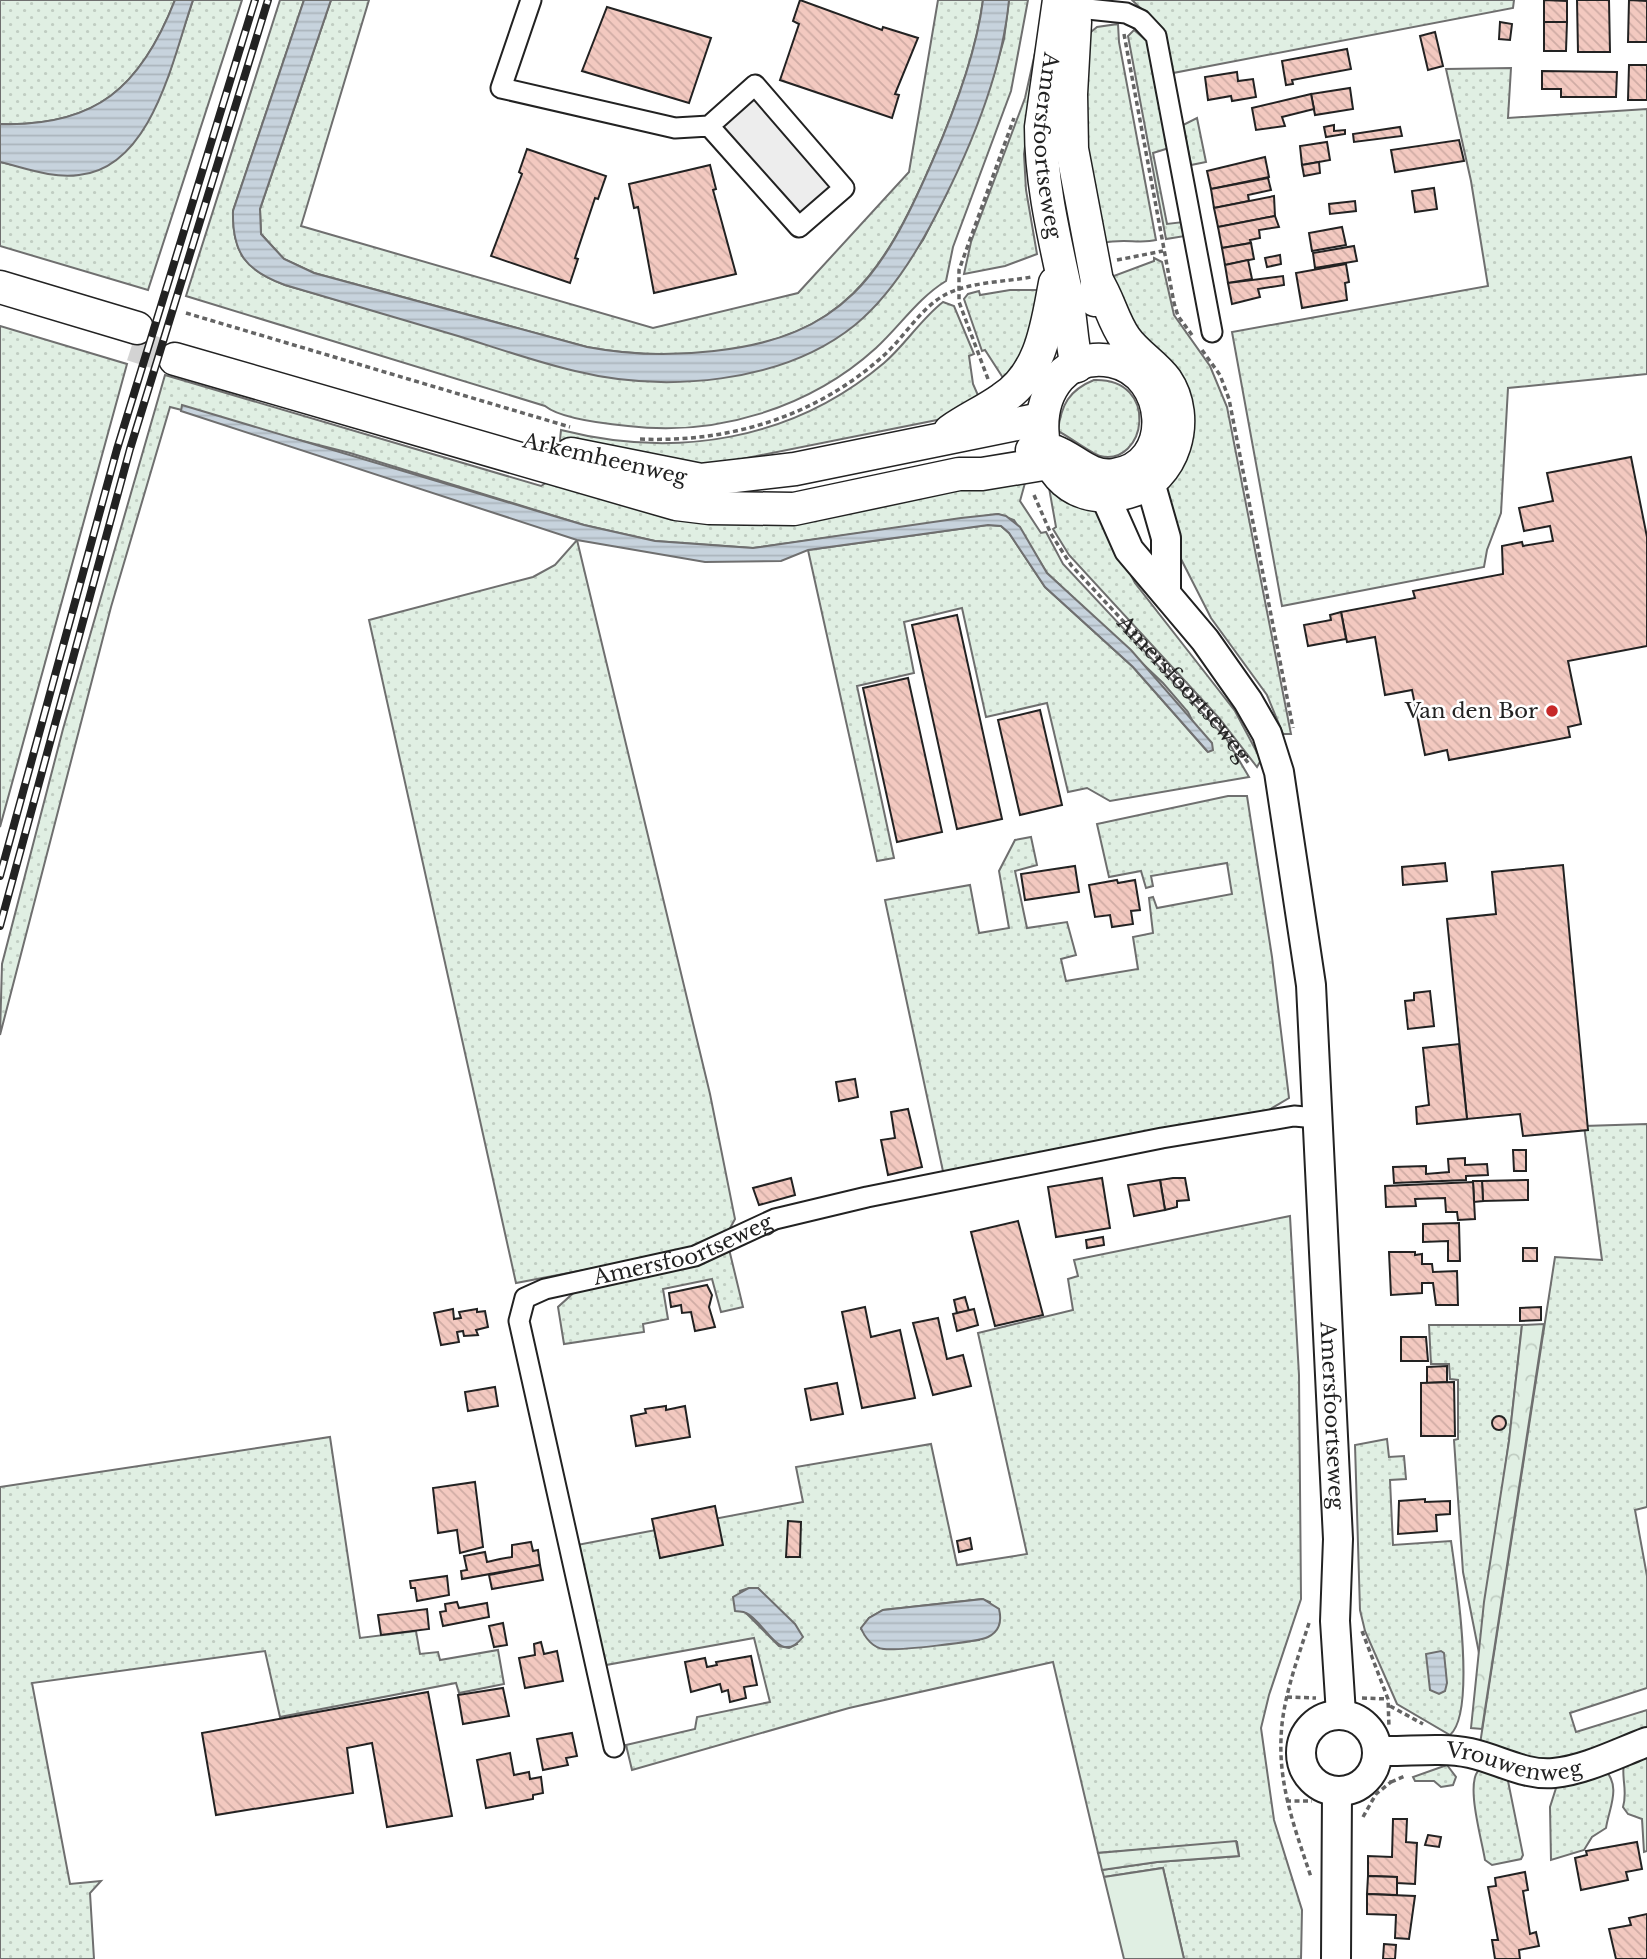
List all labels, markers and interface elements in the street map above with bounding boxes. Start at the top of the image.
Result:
street label: Amersfoortseweg [1027,50,1067,241]
street label: Arkemheenweg [519,427,690,491]
street label: Amersfoortseweg [1111,609,1256,768]
place label: Van den Bor [1404,698,1538,724]
marker: Van den Bor [1544,703,1560,719]
street label: Amersfoortseweg [590,1209,777,1291]
street label: Amersfoortseweg [1314,1320,1350,1510]
street label: Vrouwenweg [1445,1737,1585,1787]

